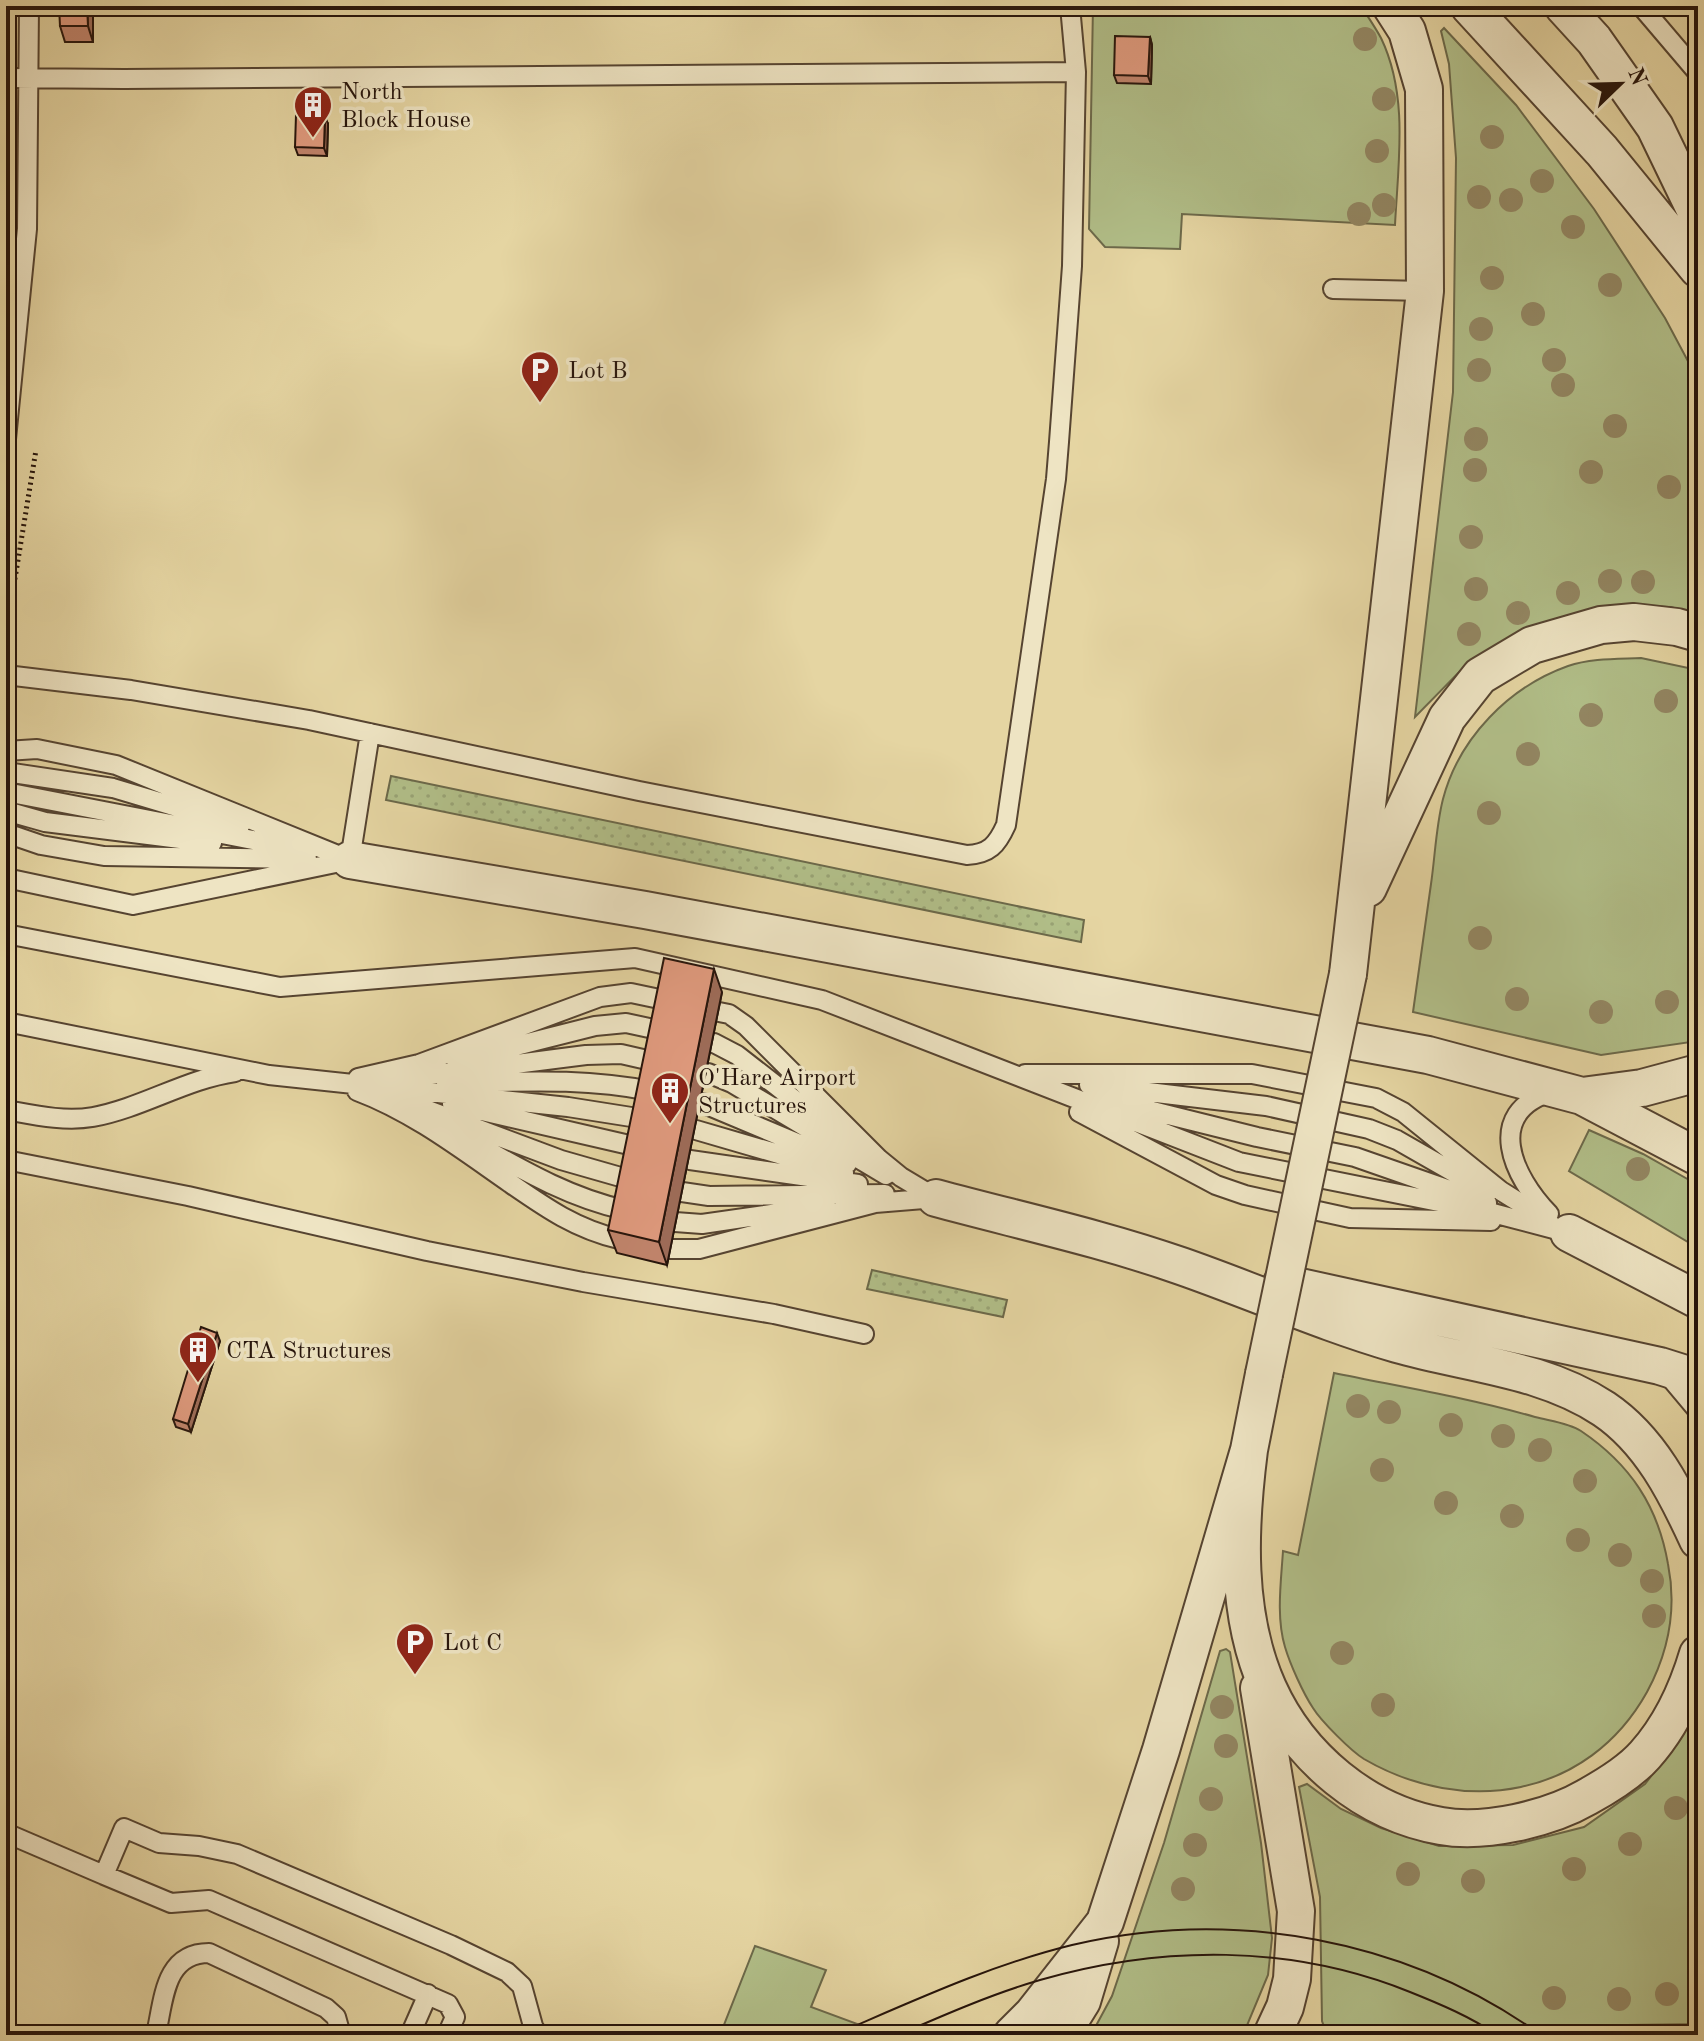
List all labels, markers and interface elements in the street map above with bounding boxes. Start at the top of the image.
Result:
north arrow [1580,44,1660,124]
text: N [1623,65,1650,89]
place label: North Block House [341,81,471,133]
building icon: North Block House [292,84,334,139]
parking icon: Lot B [519,349,561,404]
place label: Lot B [568,360,628,384]
place label: O'Hare Airport Structures [698,1067,856,1119]
building icon: O'Hare Airport Structures [649,1070,691,1125]
building icon: CTA Structures [177,1329,219,1384]
place label: CTA Structures [226,1340,391,1364]
parking icon: Lot C [394,1621,436,1676]
place label: Lot C [443,1632,502,1656]

